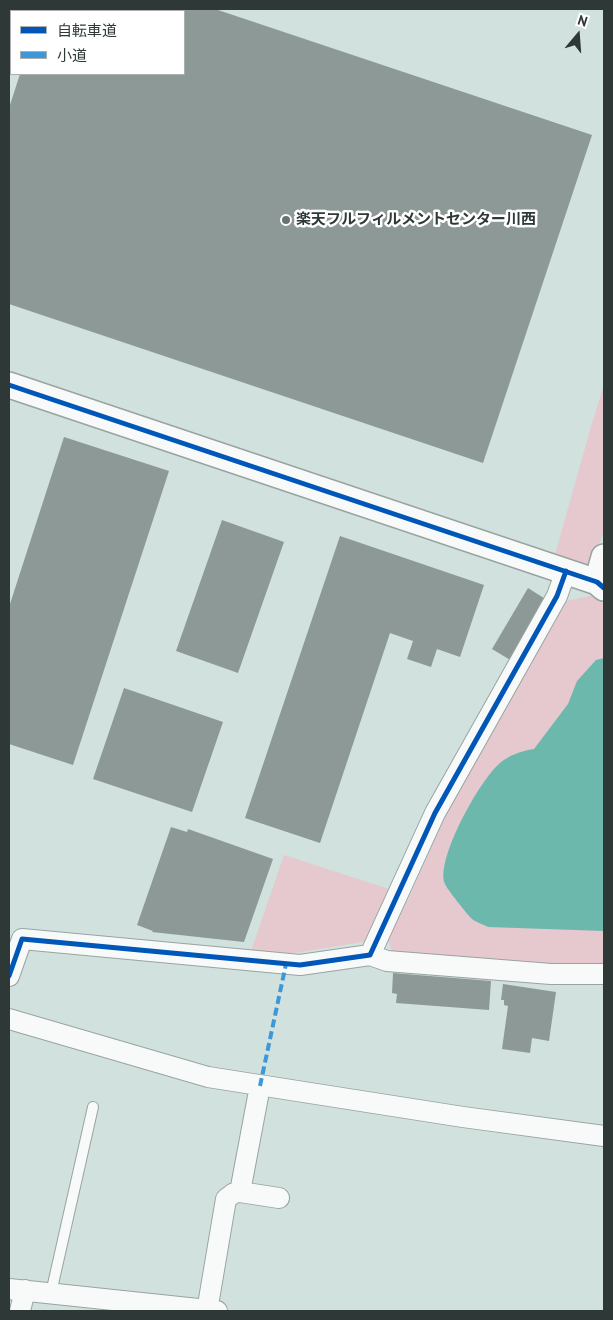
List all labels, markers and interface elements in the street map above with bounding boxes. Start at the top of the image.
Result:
legend [10,10,185,75]
north arrow [553,10,603,60]
text: N [575,11,590,31]
text: 自転車道 [57,21,117,40]
text: 小道 [57,46,87,65]
place label: 楽天フルフィルメントセンター川西 [296,211,536,229]
marker: 楽天フルフィルメントセンター川西 [280,214,292,226]

